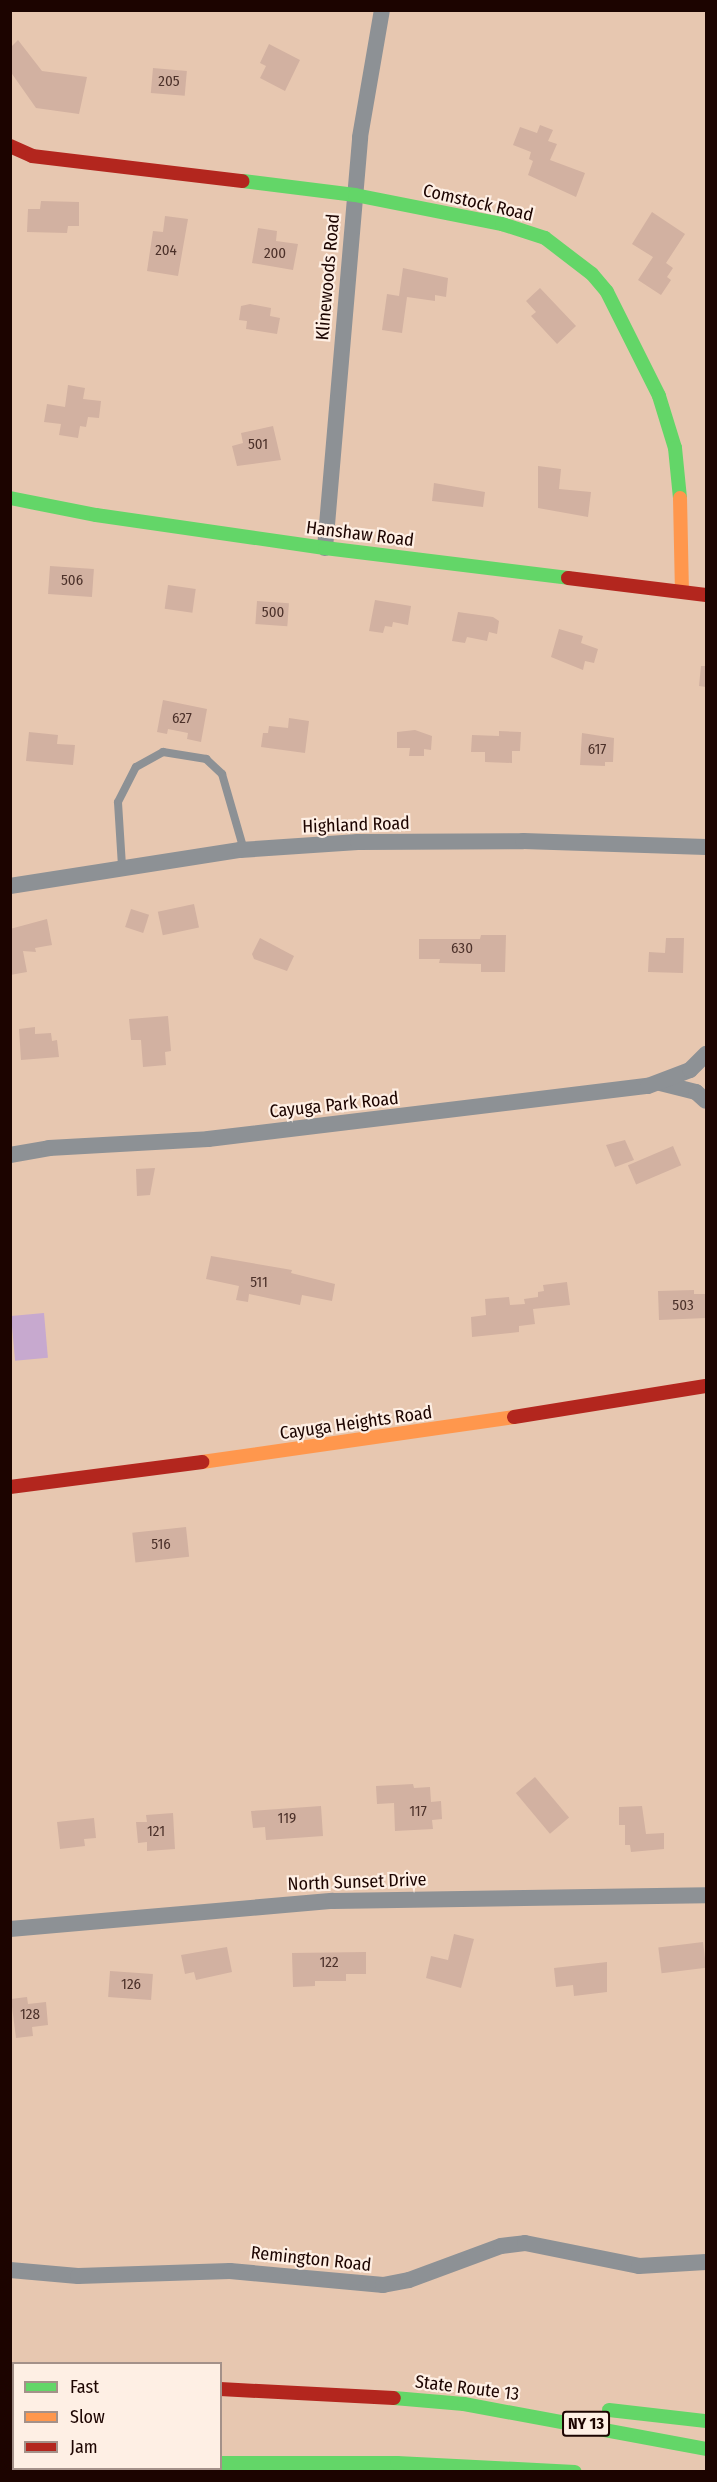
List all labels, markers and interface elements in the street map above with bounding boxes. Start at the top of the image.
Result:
house number: 205 [158,73,180,91]
street label: Comstock Road [421,180,535,226]
street label: Klinewoods Road [312,213,344,341]
house number: 204 [155,242,177,260]
house number: 200 [264,245,286,263]
house number: 501 [248,436,268,454]
street label: Hanshaw Road [305,517,415,551]
house number: 506 [61,572,83,590]
house number: 500 [262,604,284,622]
house number: 627 [172,710,192,728]
house number: 617 [588,741,606,759]
street label: Highland Road [302,812,410,838]
house number: 630 [451,940,473,958]
street label: Cayuga Park Road [268,1087,400,1123]
house number: 511 [250,1274,268,1292]
house number: 503 [672,1297,694,1315]
street label: Cayuga Heights Road [278,1402,434,1444]
house number: 516 [151,1536,171,1554]
house number: 117 [409,1803,427,1821]
house number: 119 [278,1810,296,1828]
house number: 121 [147,1823,165,1841]
street label: North Sunset Drive [287,1869,427,1895]
house number: 122 [319,1954,339,1972]
house number: 126 [121,1976,141,1994]
house number: 128 [20,2006,40,2024]
street label: Remington Road [250,2242,372,2276]
legend [12,2362,222,2470]
street label: State Route 13 [414,2371,520,2405]
text: Fast [70,2376,99,2398]
text: Slow [70,2406,105,2428]
road number: NY 13 [562,2411,610,2437]
text: Jam [70,2436,98,2458]

